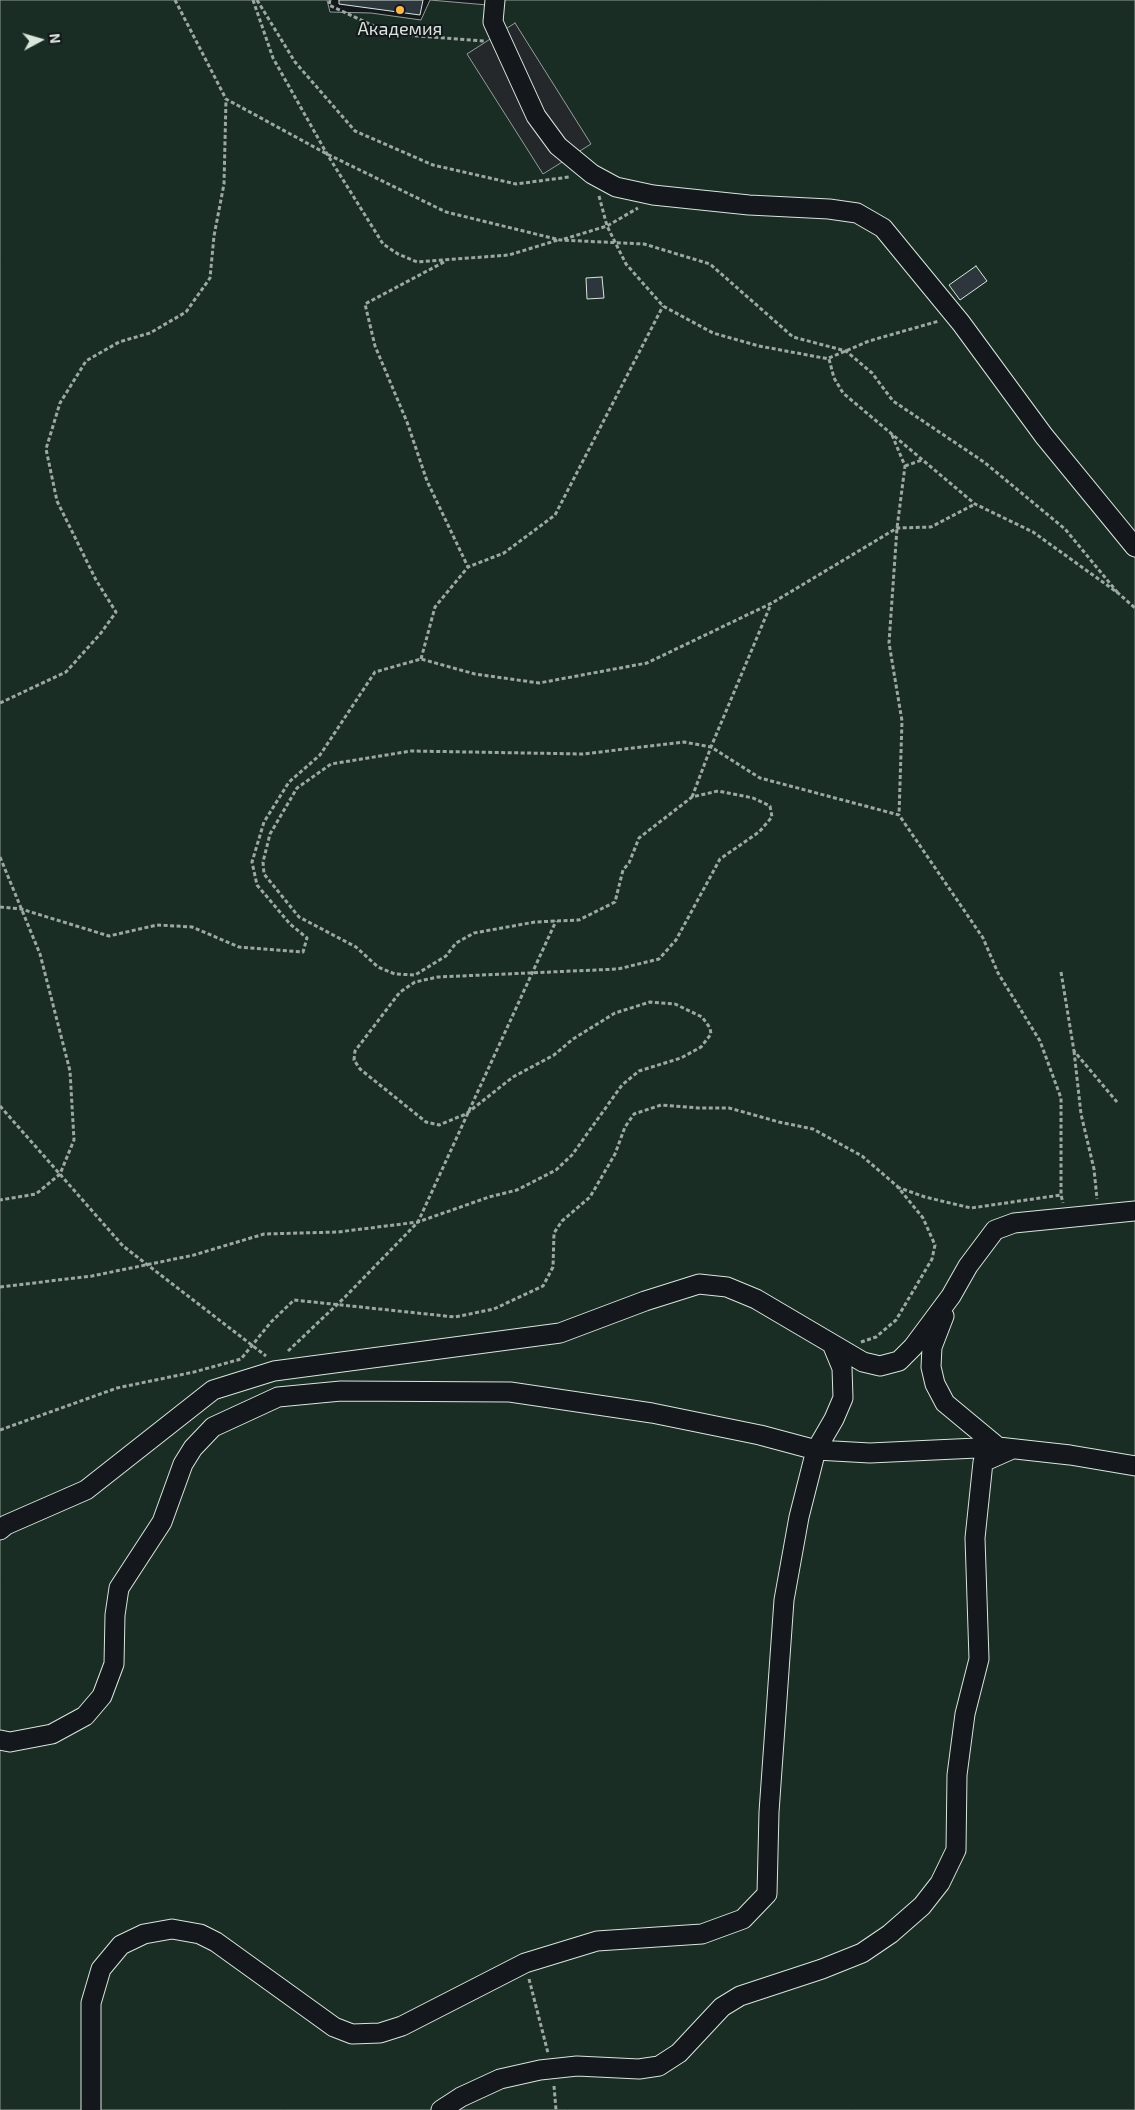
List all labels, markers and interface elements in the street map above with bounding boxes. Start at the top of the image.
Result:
marker: Академия [394,4,406,16]
north arrow [15,15,65,65]
place label: Академия [358,18,442,40]
text: N [46,32,64,44]

